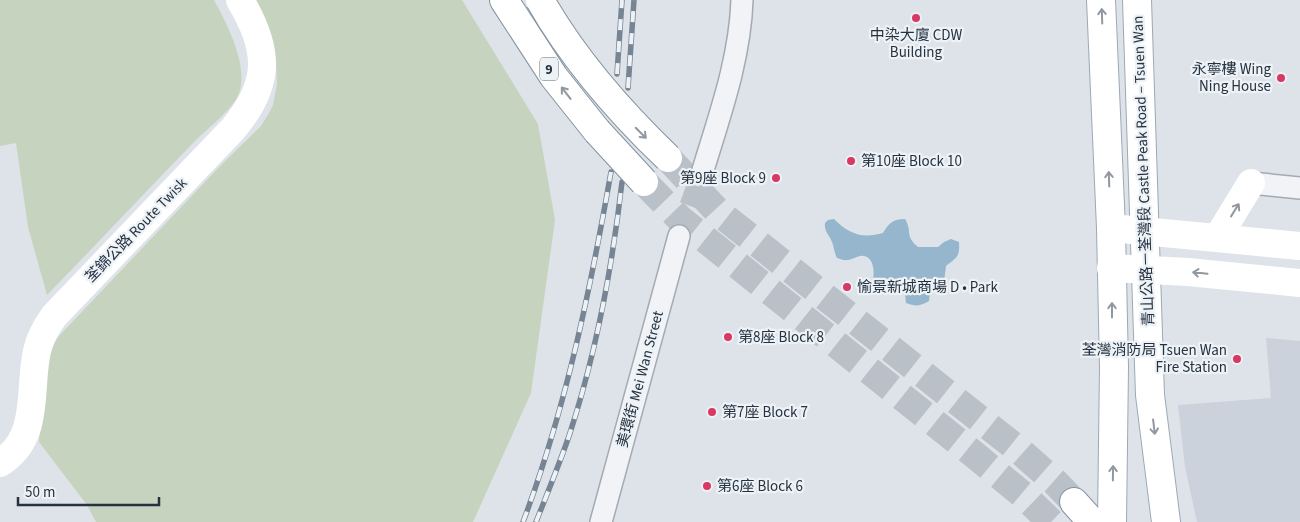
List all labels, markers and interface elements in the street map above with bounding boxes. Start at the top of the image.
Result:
one-way arrow [1097,9,1107,25]
marker: 中染大廈 CDW Building [910,12,922,24]
street label: 青山公路－荃灣段 Castle Peak Road – Tsuen Wan [1128,15,1159,327]
place label: 中染大廈 CDW Building [870,25,962,63]
road number: 9 [540,58,558,80]
place label: 永寧樓 Wing Ning House [1192,59,1271,97]
marker: 永寧樓 Wing Ning House [1275,72,1287,84]
one-way arrow [561,87,572,100]
one-way arrow [635,127,648,139]
place label: 第10座 Block 10 [861,151,962,172]
marker: 第10座 Block 10 [845,155,857,167]
place label: 第9座 Block 9 [680,168,766,189]
one-way arrow [1104,171,1113,187]
marker: 第9座 Block 9 [770,172,782,184]
street label: 荃錦公路 Route Twisk [81,173,192,288]
one-way arrow [1230,204,1240,218]
one-way arrow [1192,268,1208,277]
place label: 愉景新城商場 D • Park [857,277,998,298]
marker: 愉景新城商場 D • Park [841,281,853,293]
one-way arrow [1107,302,1117,318]
street label: 美環街 Mei Wan Street [612,308,669,450]
place label: 第8座 Block 8 [738,327,824,348]
marker: 第8座 Block 8 [722,331,734,343]
place label: 荃灣消防局 Tsuen Wan Fire Station [1081,340,1227,378]
marker: 荃灣消防局 Tsuen Wan Fire Station [1231,353,1243,365]
place label: 第7座 Block 7 [722,402,808,423]
marker: 第7座 Block 7 [706,406,718,418]
one-way arrow [1149,419,1159,435]
one-way arrow [1108,466,1117,482]
scale bar [18,474,159,506]
place label: 第6座 Block 6 [717,476,803,497]
marker: 第6座 Block 6 [701,480,713,492]
text: 50 m [25,482,55,503]

